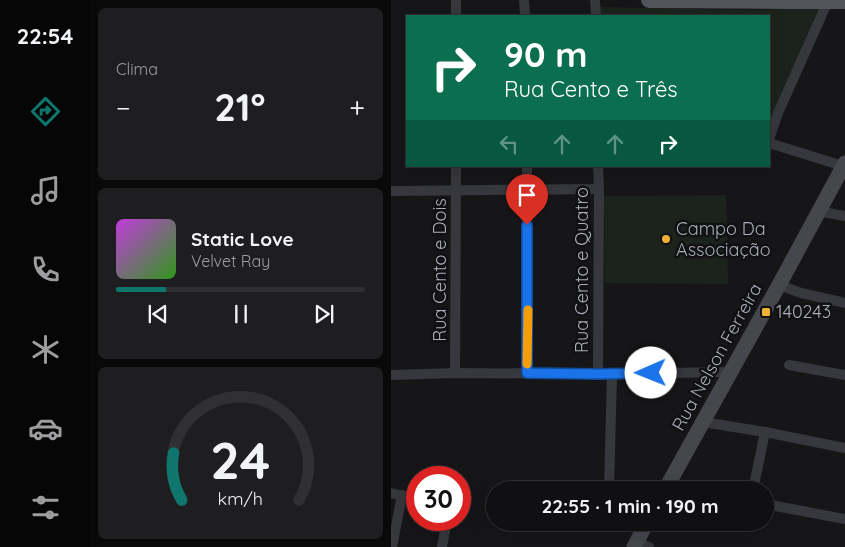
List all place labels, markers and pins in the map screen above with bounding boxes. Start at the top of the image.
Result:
pin [506,174,548,225]
place label: Campo Da Associação [676,217,771,261]
marker: Campo Da Associação [660,233,672,245]
place label: 140243 [776,300,831,323]
marker: 140243 [760,306,772,318]

